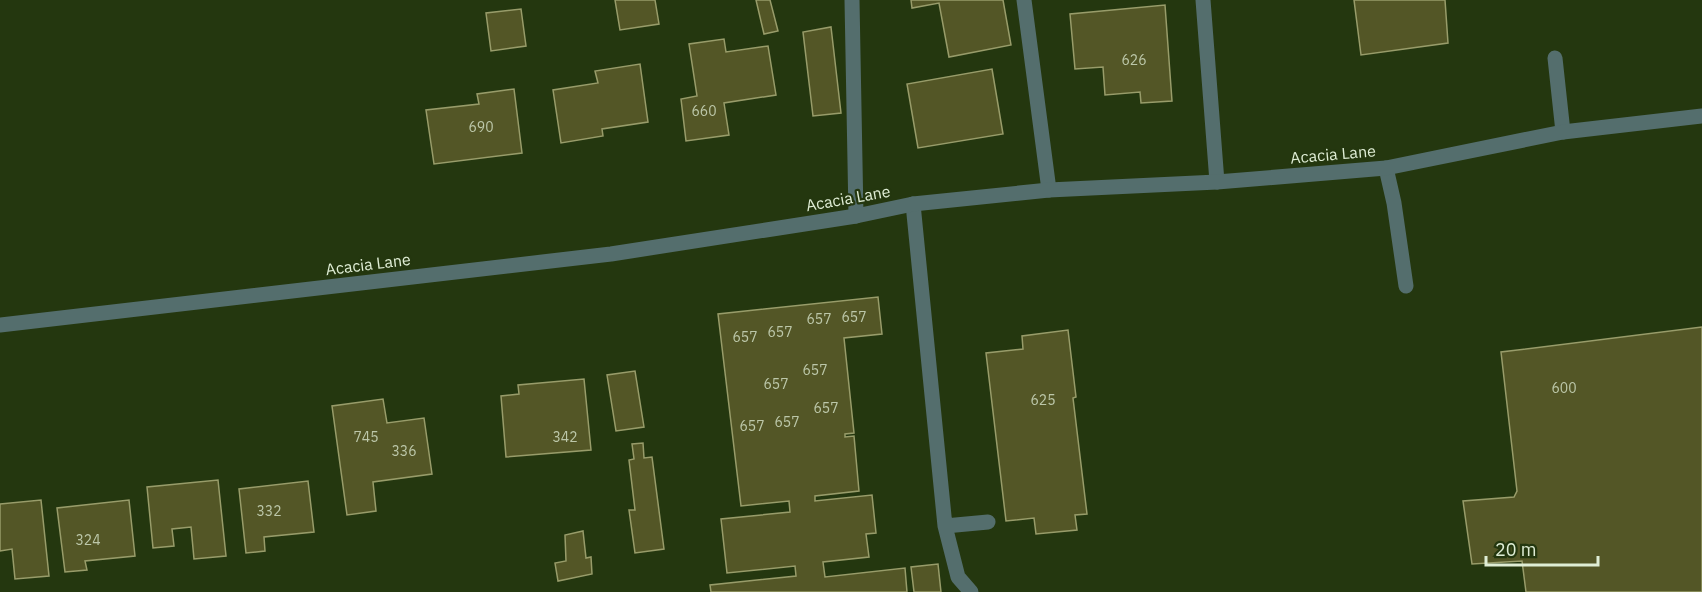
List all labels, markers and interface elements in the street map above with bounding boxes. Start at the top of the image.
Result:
house number: 626 [1121,51,1147,69]
house number: 660 [691,102,717,120]
house number: 690 [468,118,494,136]
street label: Acacia Lane [1289,140,1377,168]
street label: Acacia Lane [804,181,892,215]
street label: Acacia Lane [324,249,412,279]
house number: 657 [841,308,867,326]
house number: 657 [806,310,832,328]
house number: 657 [767,323,793,341]
house number: 657 [732,328,758,346]
house number: 657 [802,361,828,379]
house number: 657 [763,375,789,393]
house number: 600 [1551,379,1577,397]
house number: 625 [1030,391,1056,409]
house number: 657 [813,399,839,417]
house number: 657 [774,413,800,431]
house number: 657 [739,417,765,435]
house number: 745 [353,428,379,446]
house number: 342 [552,428,578,446]
house number: 336 [391,442,417,460]
house number: 332 [256,502,282,520]
scale bar [1486,529,1598,567]
house number: 324 [75,531,101,549]
text: 20 m [1495,538,1537,561]

